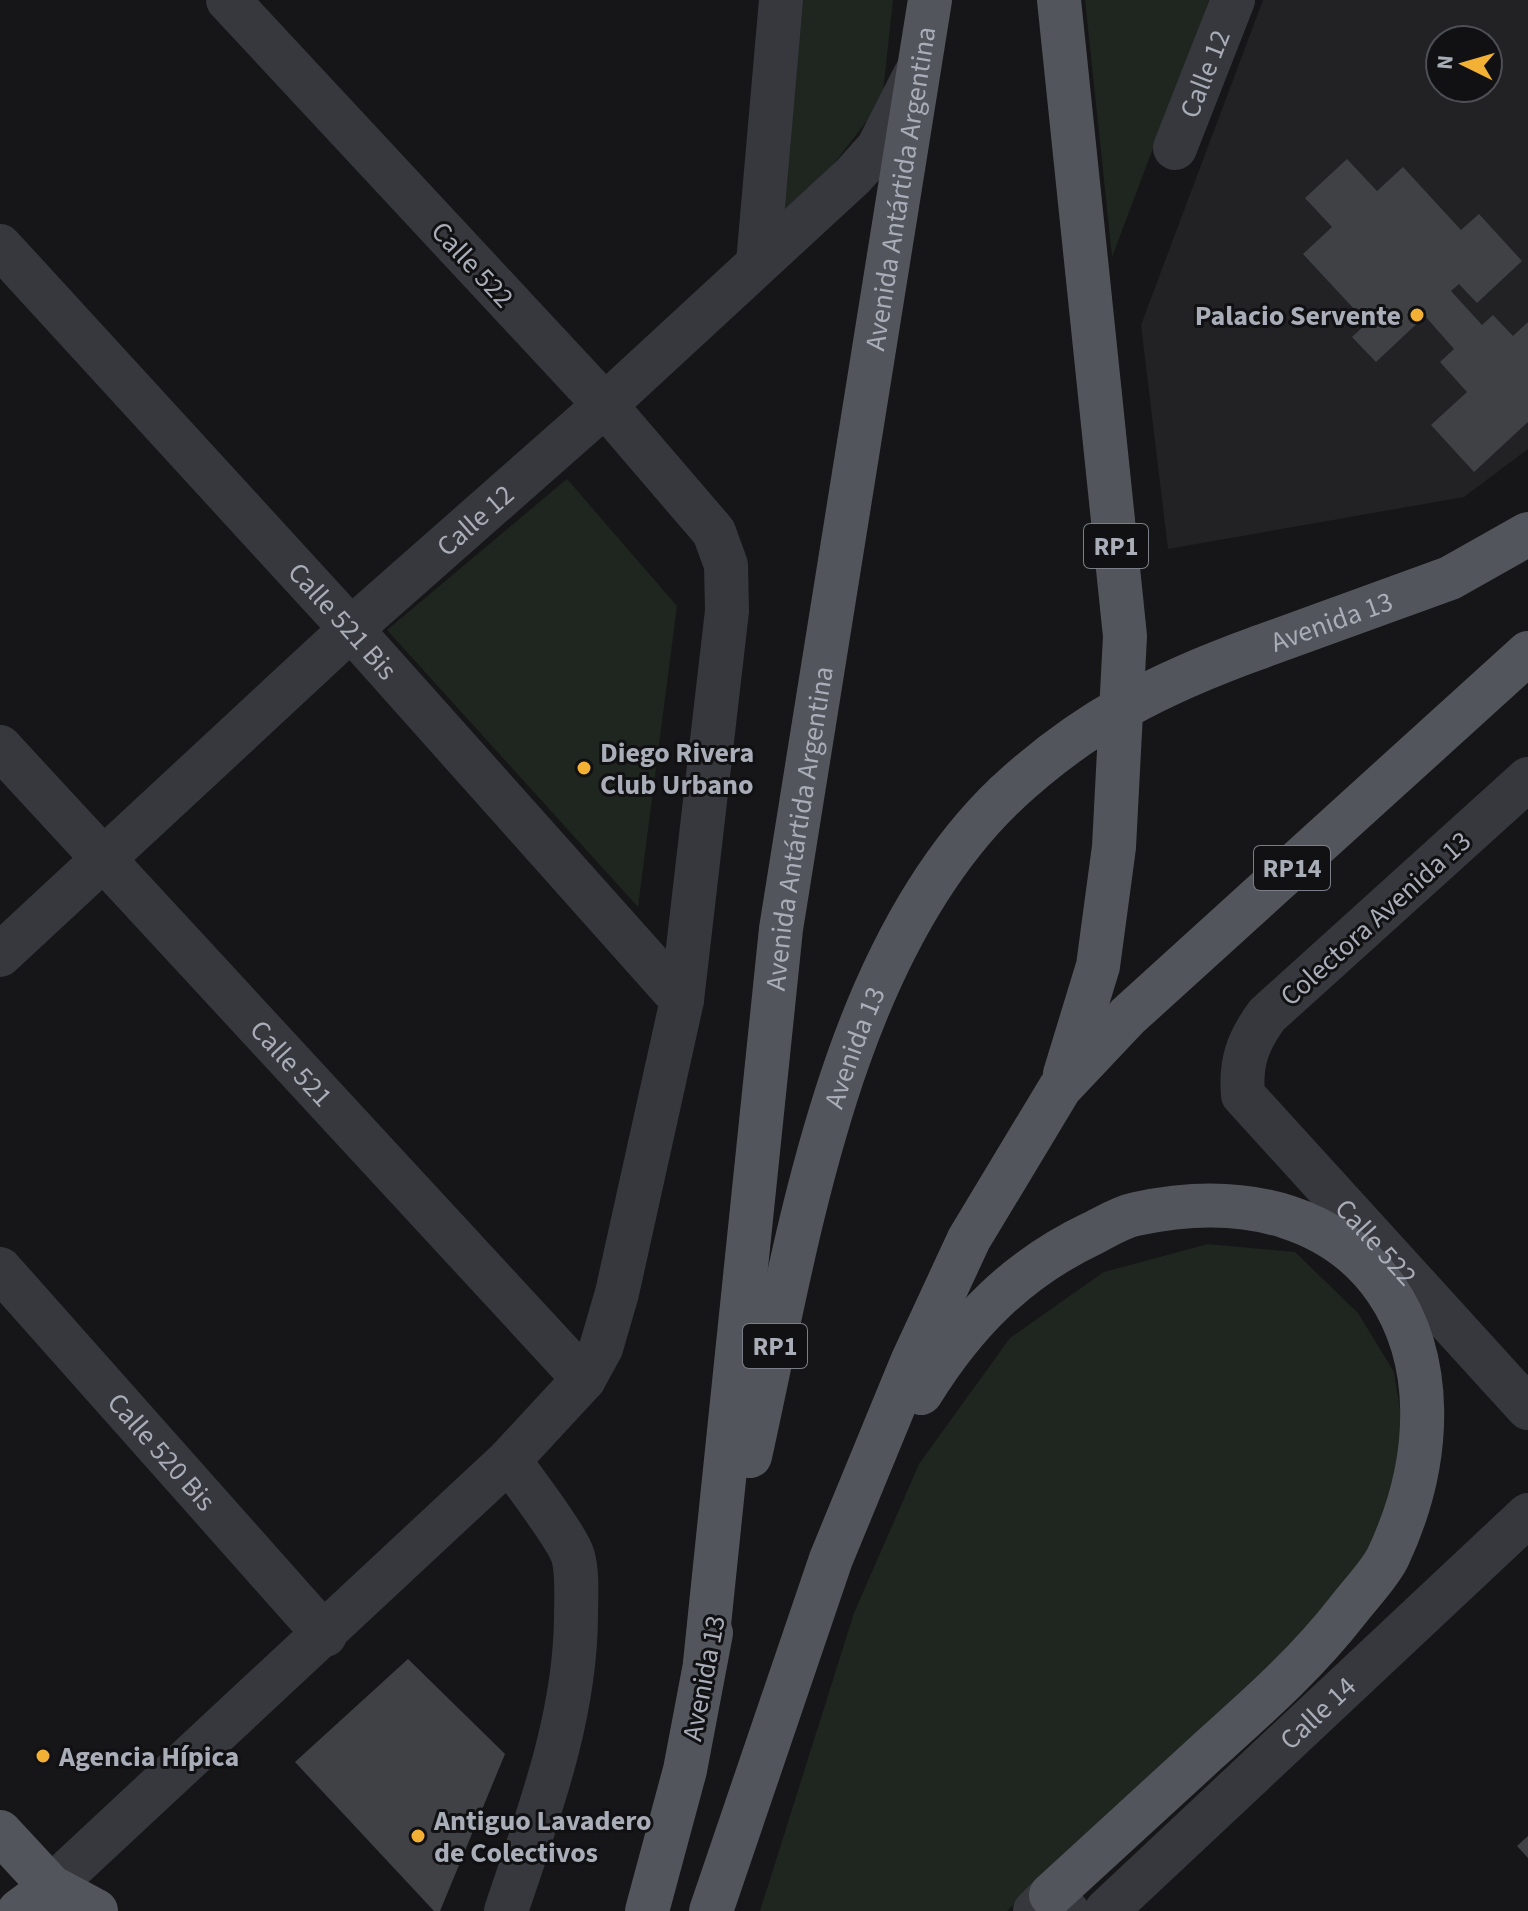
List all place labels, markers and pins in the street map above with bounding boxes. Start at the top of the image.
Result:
place label: Palacio Servente [1195,296,1401,336]
marker: Palacio Servente [1408,306,1426,324]
place label: Diego Rivera Club Urbano [600,733,754,805]
marker: Diego Rivera Club Urbano [575,759,593,777]
place label: Agencia Hípica [58,1737,239,1777]
marker: Agencia Hípica [34,1747,52,1765]
place label: Antiguo Lavadero de Colectivos [433,1801,652,1873]
marker: Antiguo Lavadero de Colectivos [409,1827,427,1845]

